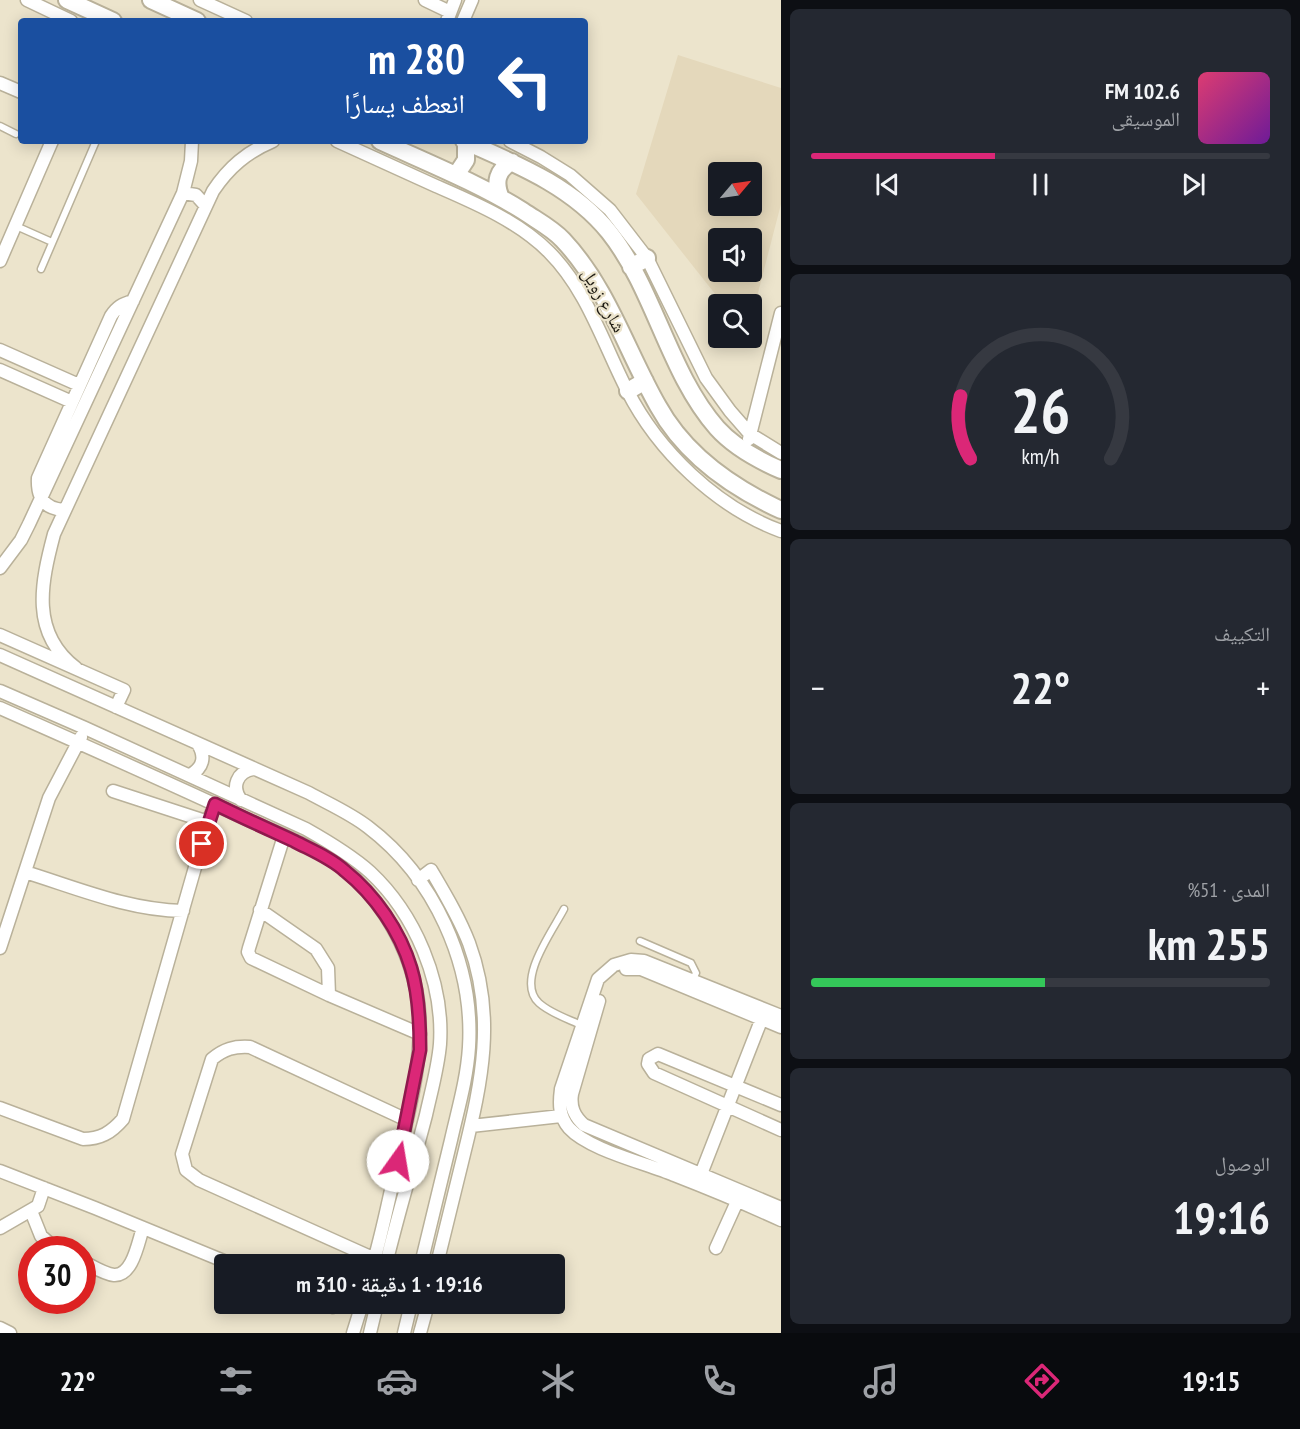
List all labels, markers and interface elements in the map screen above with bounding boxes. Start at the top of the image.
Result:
text: 280 m [368,31,465,86]
icon: left [486,42,564,120]
text: 102.6 FM [1105,77,1180,105]
text: انعطف يسارًا [344,86,465,120]
text: الموسيقى [1112,106,1180,132]
north arrow [708,162,762,216]
map controls [708,162,762,348]
icon: previous [871,168,904,201]
icon: pause [1024,168,1057,201]
icon: next [1177,168,1210,201]
button: sound [708,228,762,282]
street label: شارع زويل [577,264,631,336]
button: search [708,294,762,348]
text: 26 [1011,369,1070,450]
text: km/h [1021,442,1060,470]
text: التكييف [1214,621,1270,647]
text: 22° [1011,658,1070,716]
text: − [811,666,825,709]
text: + [1256,666,1270,709]
pin [176,818,227,869]
icon: arrive [185,827,218,860]
text: المدى · 51% [1187,877,1270,903]
text: 255 km [1148,914,1270,972]
position arrow [366,1129,430,1193]
text: الوصول [1215,1151,1270,1177]
text: 19:16 [1173,1188,1270,1246]
speed limit sign: 30 [18,1236,96,1314]
text: 19:16 · 1 دقيقة · 310 m [296,1270,483,1298]
icon: filters [215,1360,257,1402]
icon: car [376,1360,418,1402]
icon: climate [537,1360,579,1402]
icon: phone [698,1360,740,1402]
icon: music [860,1360,902,1402]
icon: directions [1021,1360,1063,1402]
text: 22° [60,1364,95,1398]
text: 19:15 [1182,1364,1240,1398]

